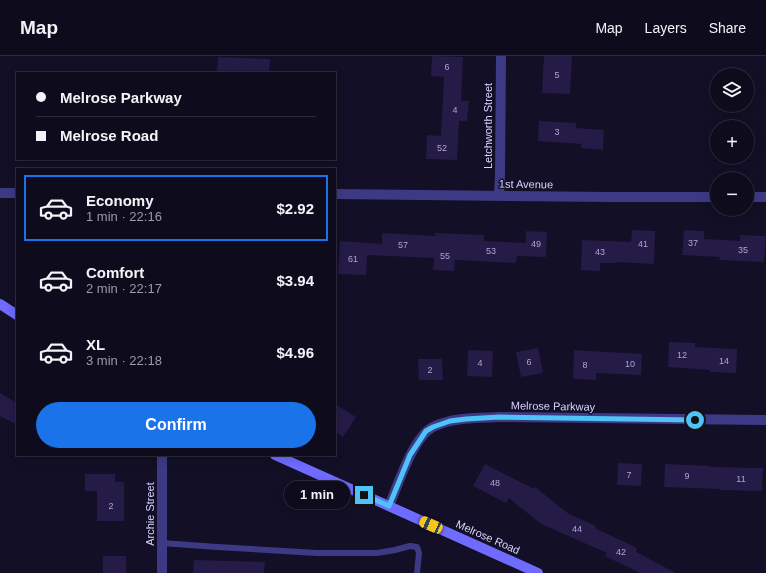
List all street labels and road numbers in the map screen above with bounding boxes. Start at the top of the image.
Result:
street label: Letchworth Street [482,83,494,169]
street label: 1st Avenue [499,178,553,190]
street label: Melrose Parkway [511,399,596,413]
street label: Archie Street [144,482,156,546]
street label: Melrose Road [454,518,522,556]

